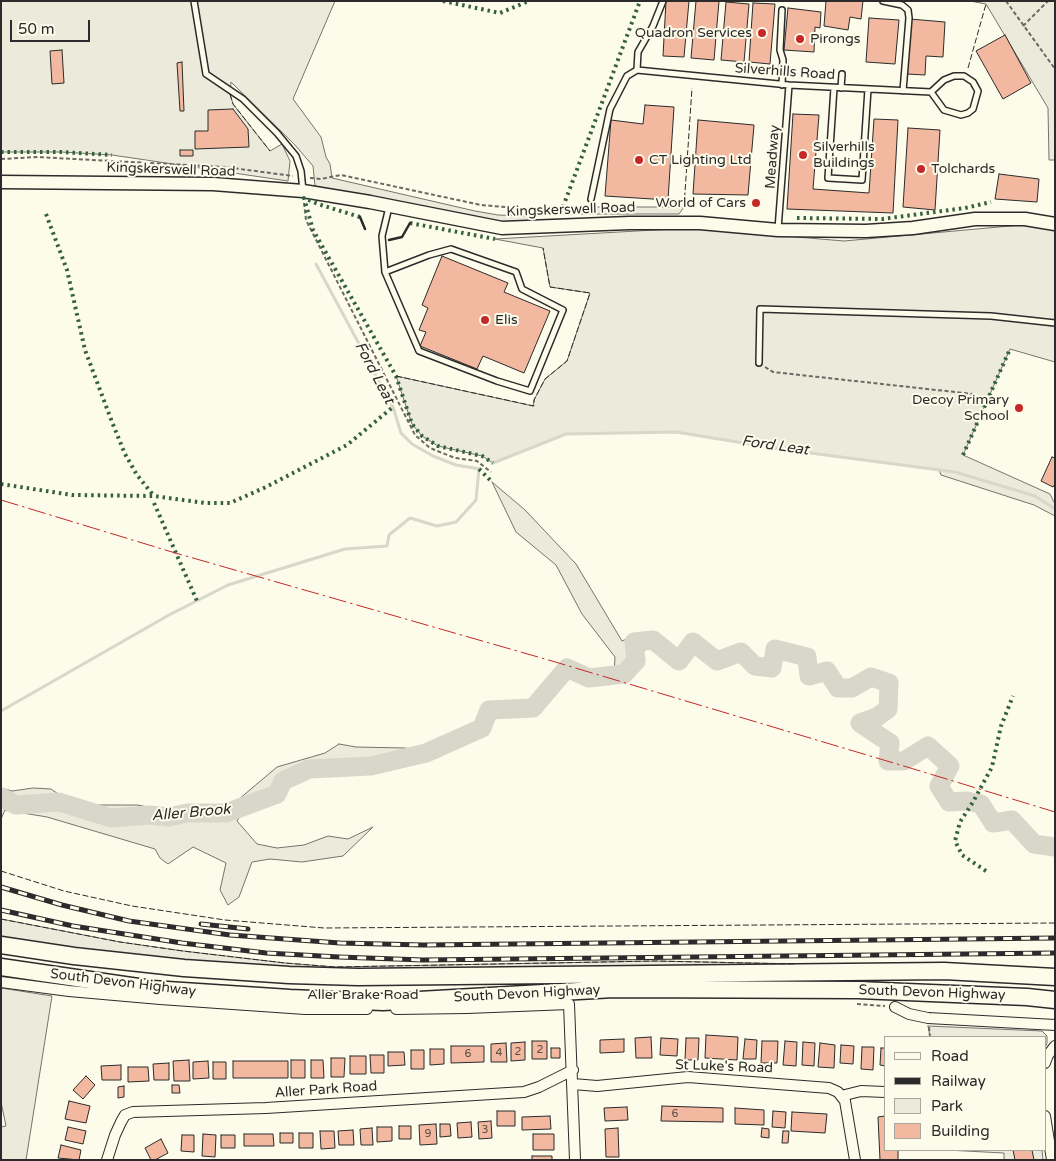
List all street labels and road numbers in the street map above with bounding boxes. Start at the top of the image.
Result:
street label: Silverhills Road [734,60,836,84]
street label: Meadway [762,124,784,190]
street label: Kingskerswell Road [106,159,236,181]
street label: Kingskerswell Road [506,199,636,221]
street label: South Devon Highway [49,966,197,1000]
street label: South Devon Highway [453,982,601,1006]
street label: South Devon Highway [858,982,1006,1004]
street label: Aller Brake Road [307,987,419,1003]
street label: St Luke's Road [675,1057,773,1077]
street label: Aller Park Road [274,1078,378,1102]

